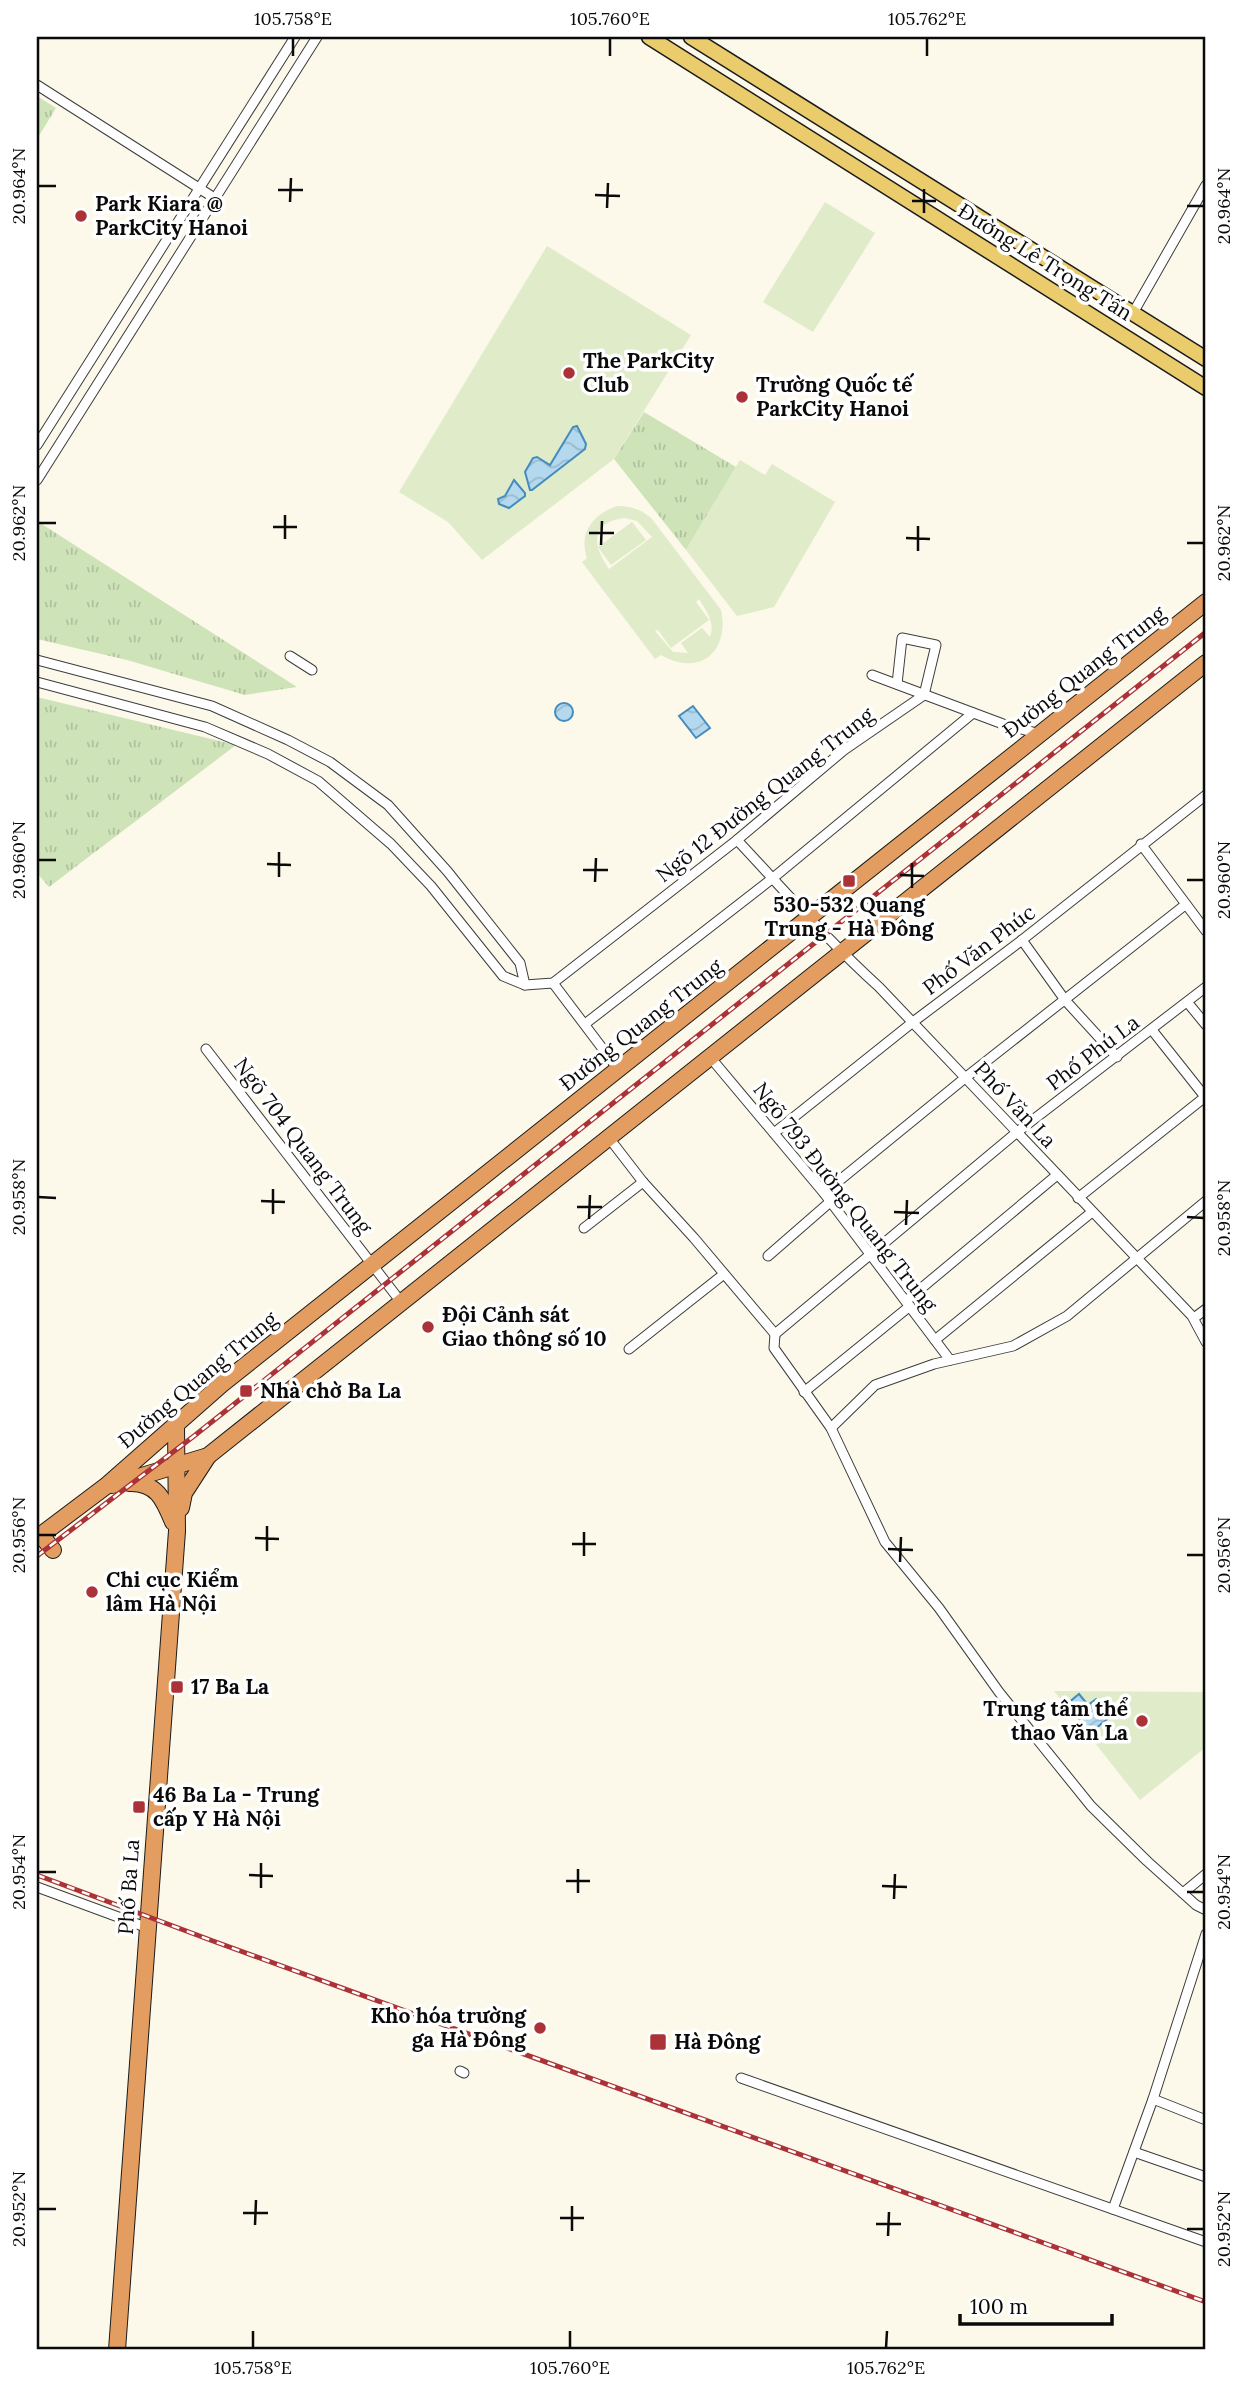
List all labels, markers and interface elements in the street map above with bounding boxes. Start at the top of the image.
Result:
text: 105.758°E [254,7,332,30]
text: 105.760°E [570,7,650,30]
text: 105.762°E [888,7,966,30]
text: 20.964°N [7,148,30,224]
text: 20.964°N [1212,168,1235,244]
place label: Park Kiara @ ParkCity Hanoi [95,190,248,241]
street label: Đường Lê Trọng Tấn [953,197,1138,326]
marker: Park Kiara @ ParkCity Hanoi [73,208,89,224]
place label: The ParkCity Club [583,347,714,398]
marker: The ParkCity Club [561,365,577,381]
place label: Trường Quốc tế ParkCity Hanoi [756,371,914,422]
marker: Trường Quốc tế ParkCity Hanoi [734,389,750,405]
text: 20.962°N [7,485,30,561]
text: 20.962°N [1212,505,1235,581]
street label: Đường Quang Trung [997,599,1171,744]
street label: Ngõ 12 Đường Quang Trung [650,701,879,888]
text: 20.960°N [7,821,30,899]
text: 20.960°N [1212,841,1235,919]
marker: 530-532 Quang Trung - Hà Đông [841,873,857,889]
place label: 530-532 Quang Trung - Hà Đông [765,891,935,942]
street label: Phố Văn Phúc [917,898,1040,1001]
street label: Đường Quang Trung [554,952,728,1097]
street label: Phố Phú La [1041,1009,1145,1096]
street label: Ngõ 704 Quang Trung [228,1052,379,1240]
street label: Phố Văn La [968,1056,1062,1154]
street label: Ngõ 793 Đường Quang Trung [747,1077,944,1317]
text: 20.958°N [7,1159,30,1235]
text: 20.958°N [1212,1180,1235,1256]
place label: Đội Cảnh sát Giao thông số 10 [442,1301,607,1352]
street label: Đường Quang Trung [113,1305,283,1454]
marker: Đội Cảnh sát Giao thông số 10 [420,1319,436,1335]
place label: Nhà chờ Ba La [260,1377,401,1404]
marker: Nhà chờ Ba La [238,1383,254,1399]
text: 20.956°N [7,1497,30,1573]
text: 20.956°N [1212,1517,1235,1593]
place label: Chi cục Kiểm lâm Hà Nội [106,1566,239,1617]
marker: Chi cục Kiểm lâm Hà Nội [84,1584,100,1600]
place label: 17 Ba La [191,1673,269,1700]
marker: 17 Ba La [169,1679,185,1695]
place label: Trung tâm thể thao Văn La [983,1695,1129,1746]
marker: Trung tâm thể thao Văn La [1134,1713,1150,1729]
place label: 46 Ba La - Trung cấp Y Hà Nội [153,1781,320,1832]
marker: 46 Ba La - Trung cấp Y Hà Nội [131,1799,147,1815]
text: 20.954°N [7,1834,30,1910]
street label: Phố Ba La [112,1838,145,1936]
text: 20.954°N [1212,1854,1235,1930]
place label: Kho hóa trường ga Hà Đông [370,2002,527,2053]
marker: Kho hóa trường ga Hà Đông [532,2020,548,2036]
place label: Hà Đông [674,2028,761,2055]
marker: Hà Đông [648,2032,668,2052]
text: 20.952°N [7,2171,30,2247]
text: 20.952°N [1212,2191,1235,2267]
scale bar [960,2282,1112,2326]
text: 100 m [970,2293,1028,2320]
text: 105.758°E [214,2356,292,2379]
text: 105.760°E [530,2356,610,2379]
text: 105.762°E [847,2356,925,2379]

